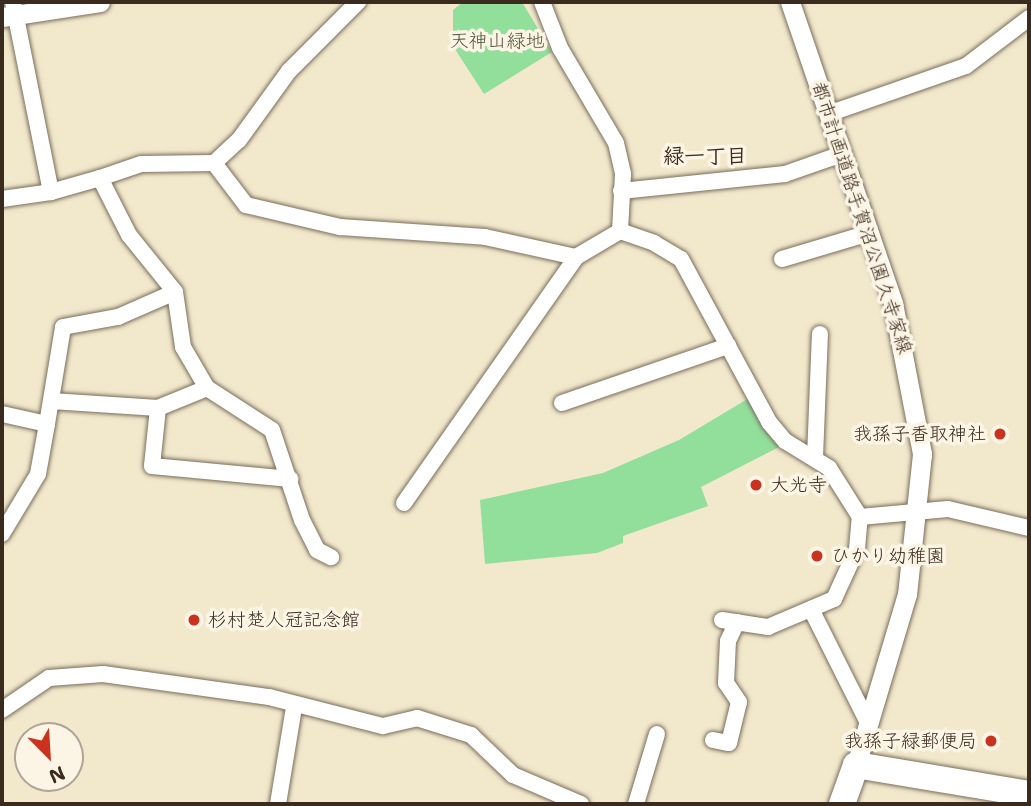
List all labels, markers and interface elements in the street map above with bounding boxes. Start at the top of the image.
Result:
park label: 天神山緑地 [450,30,544,52]
street label: 都市計画道路手賀沼公園久寺家線 [807,79,917,357]
district label: 緑一丁目 [663,143,747,169]
place label: 我孫子香取神社 [853,423,986,445]
marker: 我孫子香取神社 [992,426,1008,442]
place label: 大光寺 [770,474,827,496]
marker: 大光寺 [748,477,764,493]
place label: ひかり幼稚園 [831,545,945,567]
marker: ひかり幼稚園 [809,548,825,564]
place label: 杉村楚人冠記念館 [208,609,360,631]
marker: 杉村楚人冠記念館 [186,612,202,628]
north arrow [14,722,84,792]
place label: 我孫子緑郵便局 [844,730,977,752]
marker: 我孫子緑郵便局 [983,733,999,749]
text: N [45,760,69,789]

